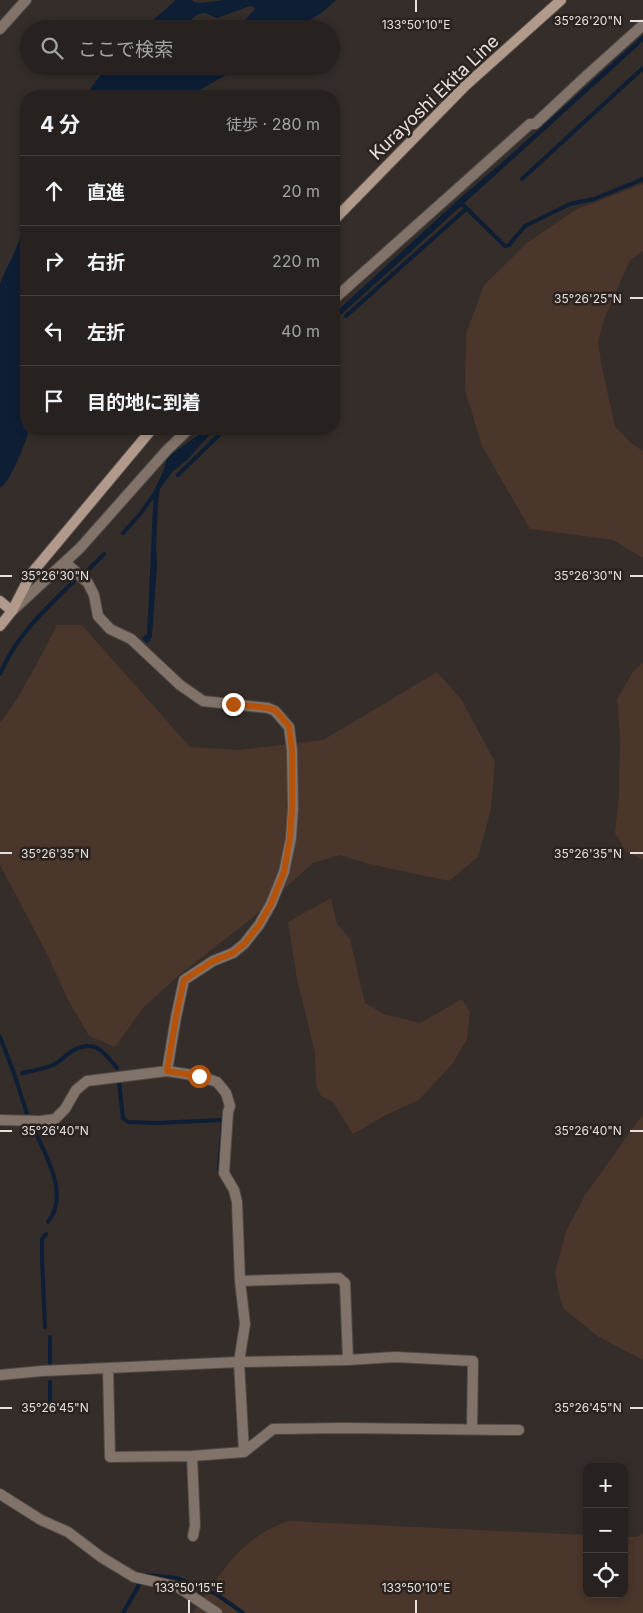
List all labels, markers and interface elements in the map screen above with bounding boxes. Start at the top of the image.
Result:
text: 35°26'20"N [554,13,622,28]
text: 133°50'10"E [382,17,450,32]
search box [20,20,340,75]
street label: Kurayoshi Ekita Line [365,30,503,164]
icon: search [38,34,66,62]
text: ここで検索 [78,38,173,61]
text: 4 分 [40,112,80,137]
text: 徒歩 · 280 m [226,114,320,134]
icon: ahead [40,177,68,205]
text: 直進 [87,181,125,204]
text: 20 m [282,181,320,201]
icon: right [40,247,68,275]
text: 右折 [87,251,125,274]
text: 220 m [272,251,320,271]
text: 35°26'25"N [554,291,622,306]
icon: left [40,317,68,345]
text: 左折 [87,321,125,344]
text: 40 m [281,321,320,341]
icon: arrive [40,387,68,415]
text: 目的地に到着 [87,391,201,414]
text: 35°26'30"N [21,568,89,583]
text: 35°26'30"N [554,568,622,583]
route end [222,693,245,716]
text: 35°26'35"N [21,846,89,861]
text: 35°26'35"N [554,846,622,861]
route start [188,1065,211,1088]
text: 35°26'40"N [21,1123,89,1138]
text: 35°26'40"N [554,1123,622,1138]
text: 35°26'45"N [21,1400,89,1415]
text: 35°26'45"N [554,1400,622,1415]
map controls [583,1463,628,1598]
button: + [583,1463,628,1508]
button: − [583,1508,628,1553]
button: locate [583,1553,628,1598]
text: 133°50'15"E [155,1580,223,1595]
text: 133°50'10"E [382,1580,450,1595]

